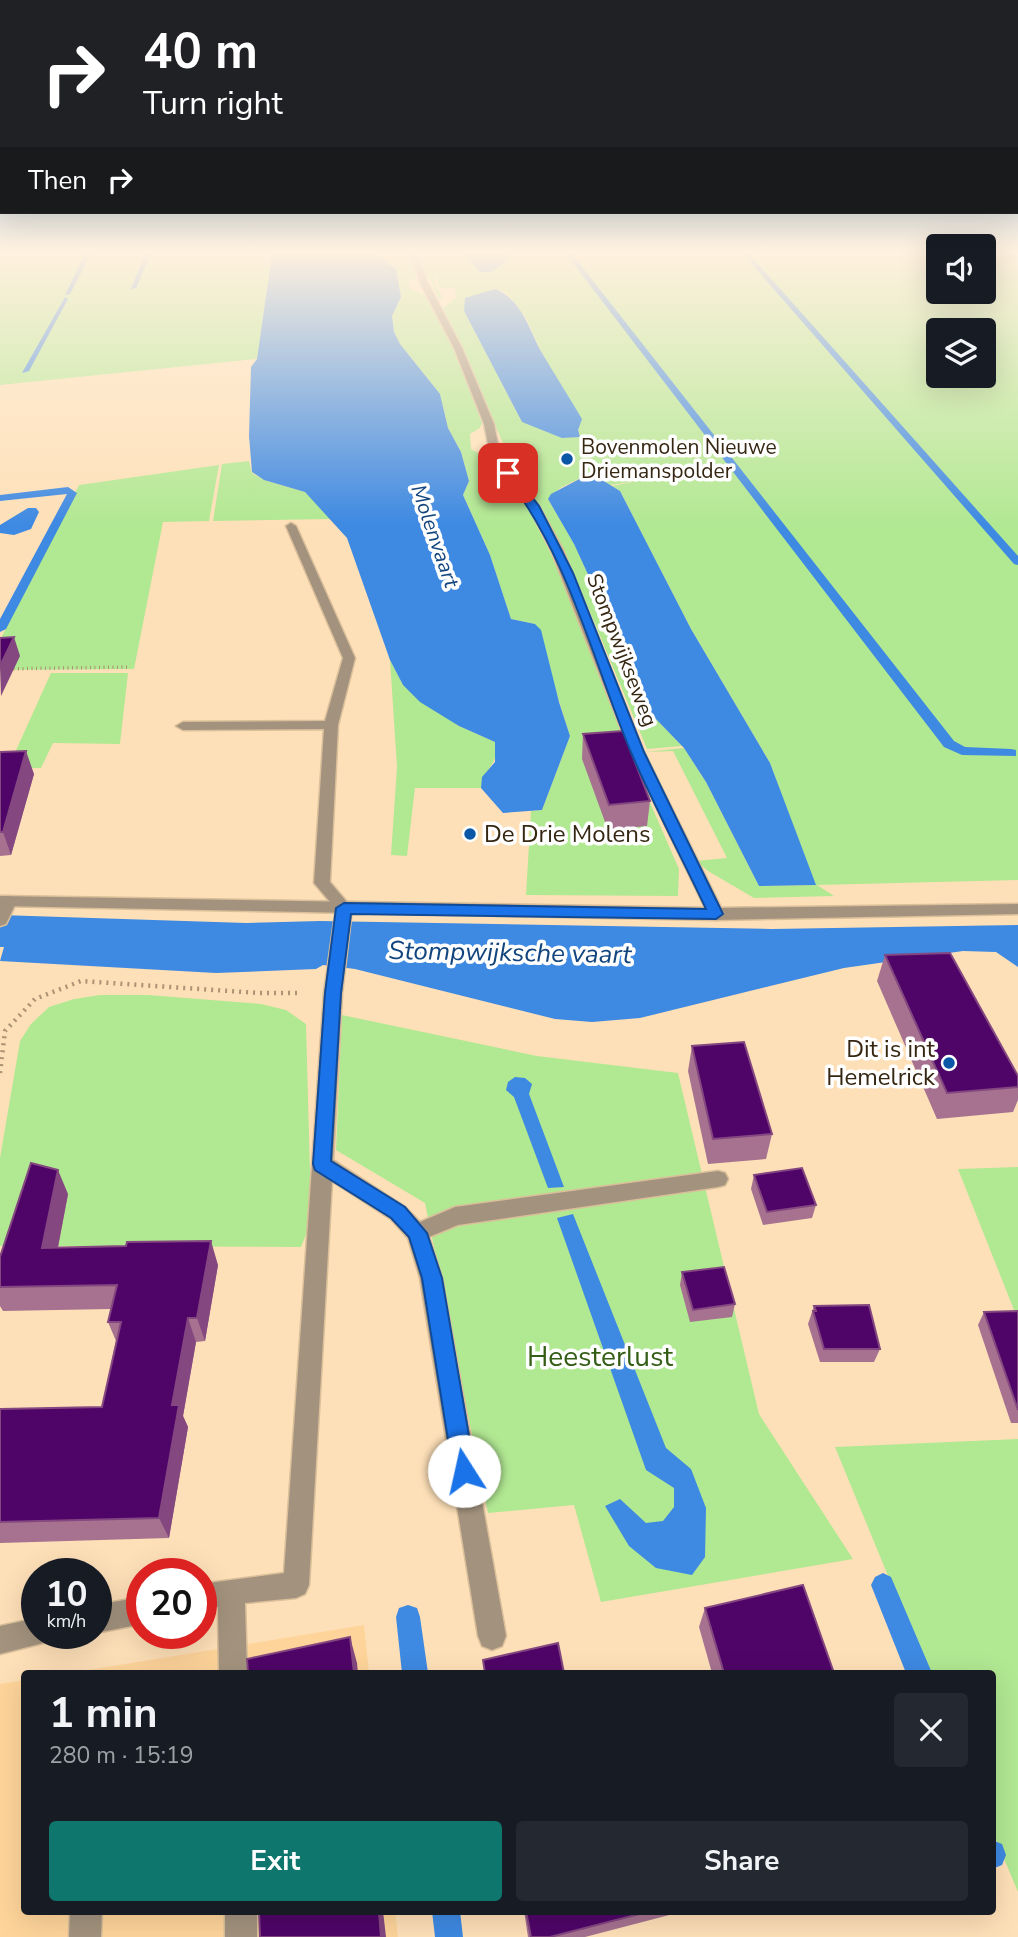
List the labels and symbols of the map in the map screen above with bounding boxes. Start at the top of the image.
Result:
place label: Bovenmolen Nieuwe Driemanspolder [581,433,777,485]
pin [478,443,538,503]
marker: Bovenmolen Nieuwe Driemanspolder [559,451,575,467]
water label: Molenvaart [404,481,466,592]
street label: Stompwijkseweg [580,569,664,731]
place label: De Drie Molens [484,818,650,850]
marker: De Drie Molens [462,826,478,842]
water label: Stompwijksche vaart [388,933,633,972]
place label: Dit is int Hemelrick [826,1033,936,1093]
marker: Dit is int Hemelrick [941,1055,957,1071]
park label: Heesterlust [527,1338,673,1376]
position arrow [427,1434,501,1508]
speed limit sign: 20 [126,1558,217,1649]

